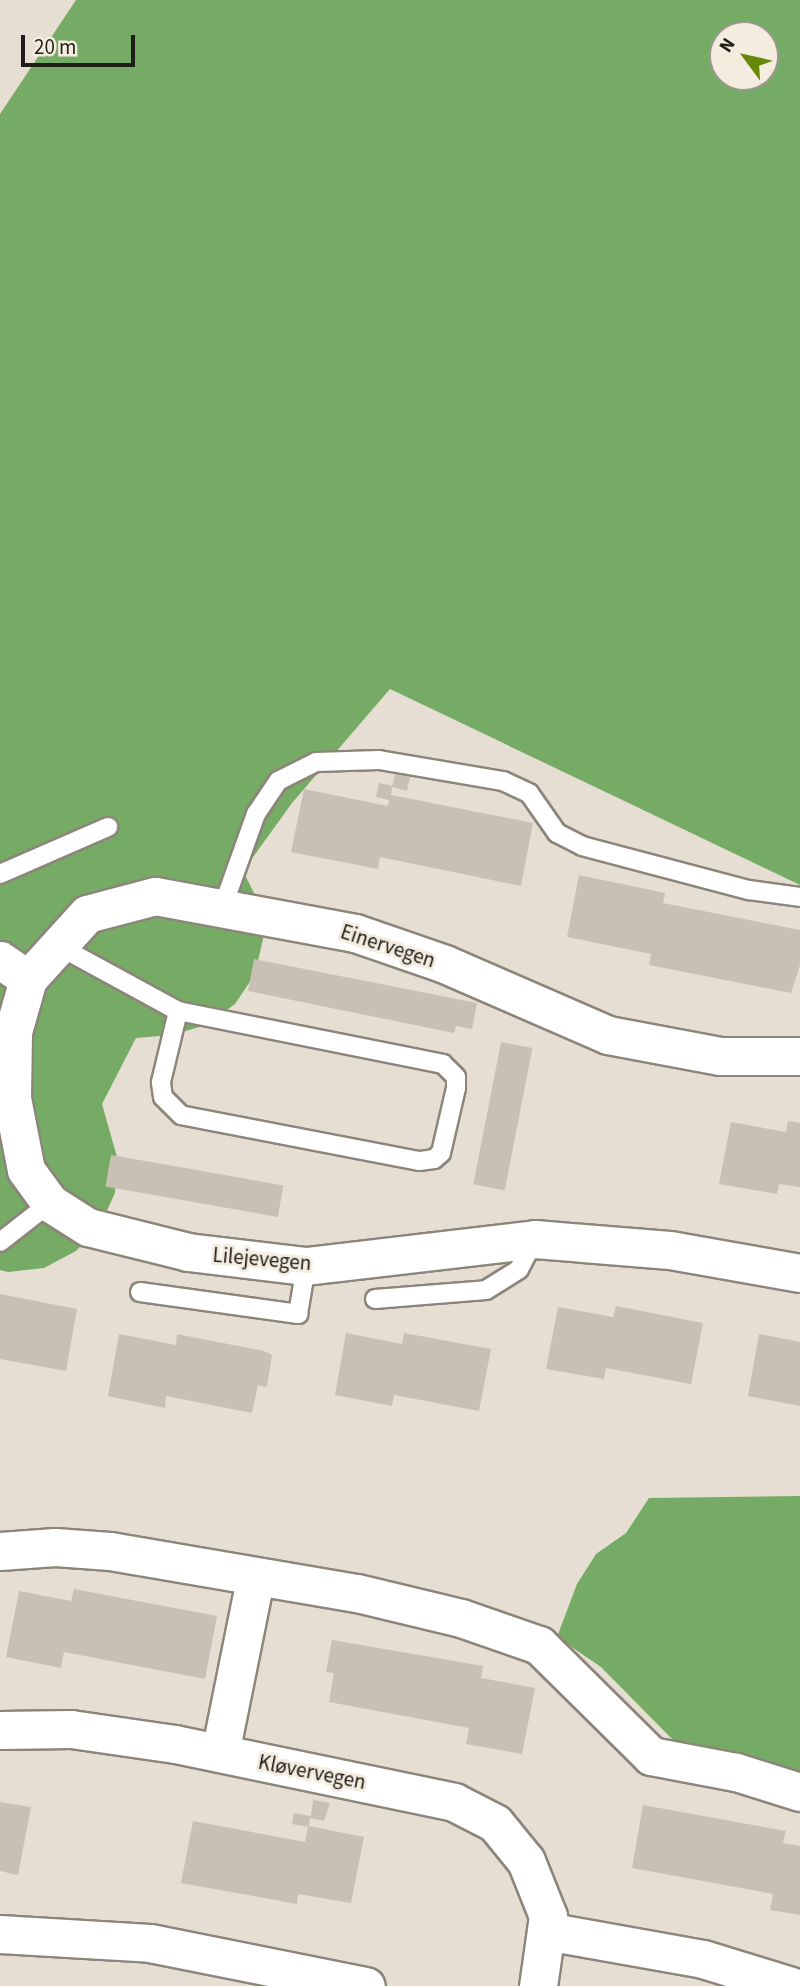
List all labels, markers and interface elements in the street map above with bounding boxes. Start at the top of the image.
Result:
scale bar [24,21,138,65]
north arrow [709,21,779,91]
text: 20 m [34,32,76,62]
text: N [713,33,742,58]
street label: Einervegen [337,919,439,973]
street label: Lilejevegen [212,1242,312,1276]
street label: Kløvervegen [256,1749,368,1795]

